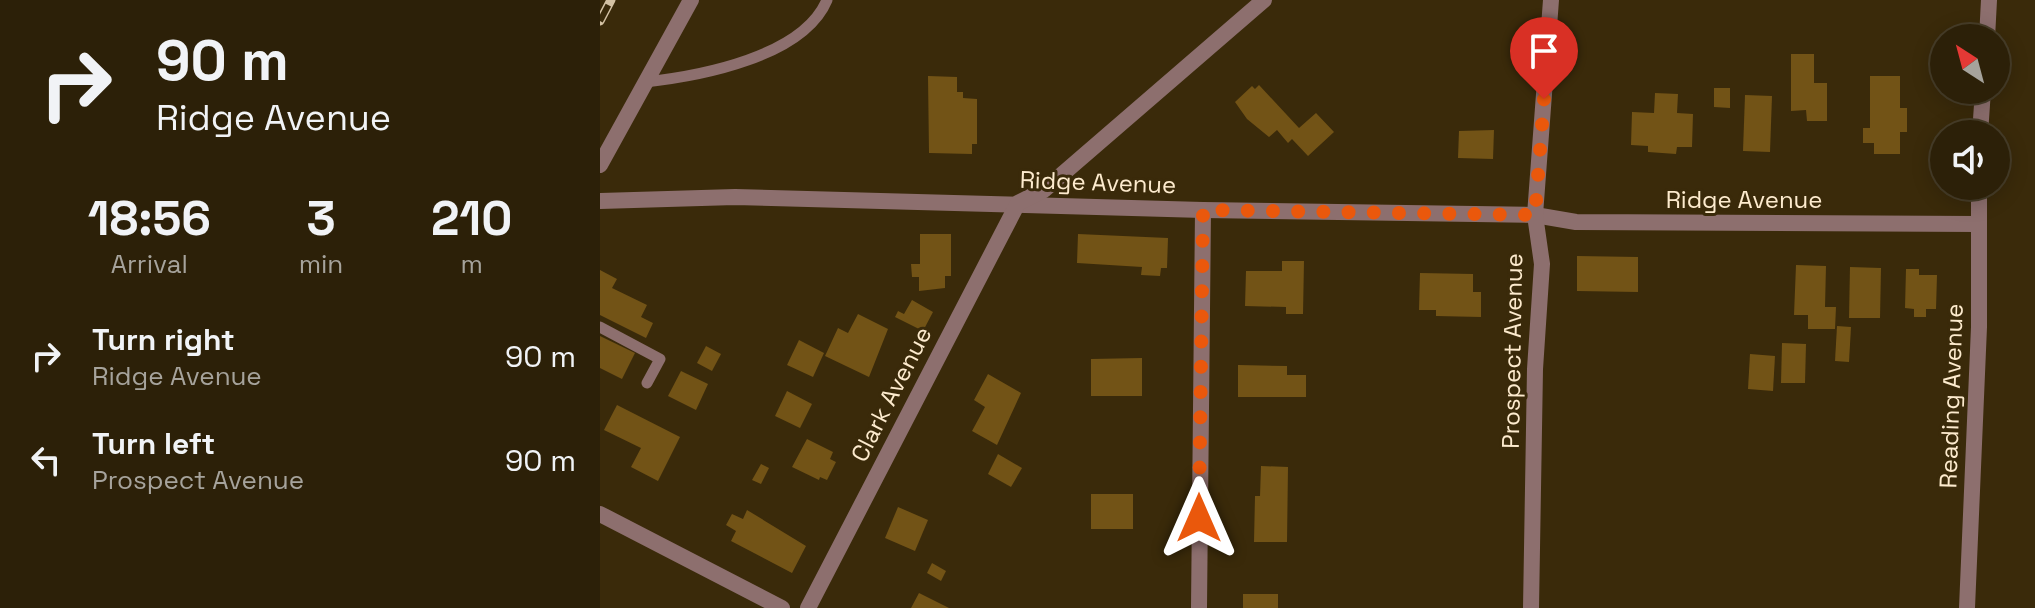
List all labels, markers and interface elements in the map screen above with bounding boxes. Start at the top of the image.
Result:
pin [1510,17,1578,99]
north arrow [1930,24,2010,104]
map controls [1930,24,2010,200]
text: 90 m [156,25,289,96]
icon: arrive [1522,29,1566,73]
icon: right [24,32,128,136]
text: Ridge Avenue [156,95,391,141]
button: sound [1930,120,2010,200]
street label: Ridge Avenue [1019,164,1177,200]
street label: Ridge Avenue [1666,184,1822,215]
text: 18:56 [88,188,211,249]
text: 3 [306,188,336,249]
text: 210 [431,188,512,249]
text: Arrival [111,247,188,281]
text: min [299,247,343,281]
text: m [460,247,483,281]
street label: Prospect Avenue [1495,253,1529,449]
street label: Reading Avenue [1932,303,1970,489]
text: Turn right [92,320,235,359]
street label: Clark Avenue [844,321,938,467]
icon: right [24,334,68,378]
text: 90 m [505,337,576,376]
text: Ridge Avenue [92,359,262,393]
text: Turn left [92,424,215,463]
icon: left [24,438,68,482]
text: 90 m [505,441,576,480]
text: Prospect Avenue [92,463,304,497]
position arrow [1157,476,1241,560]

